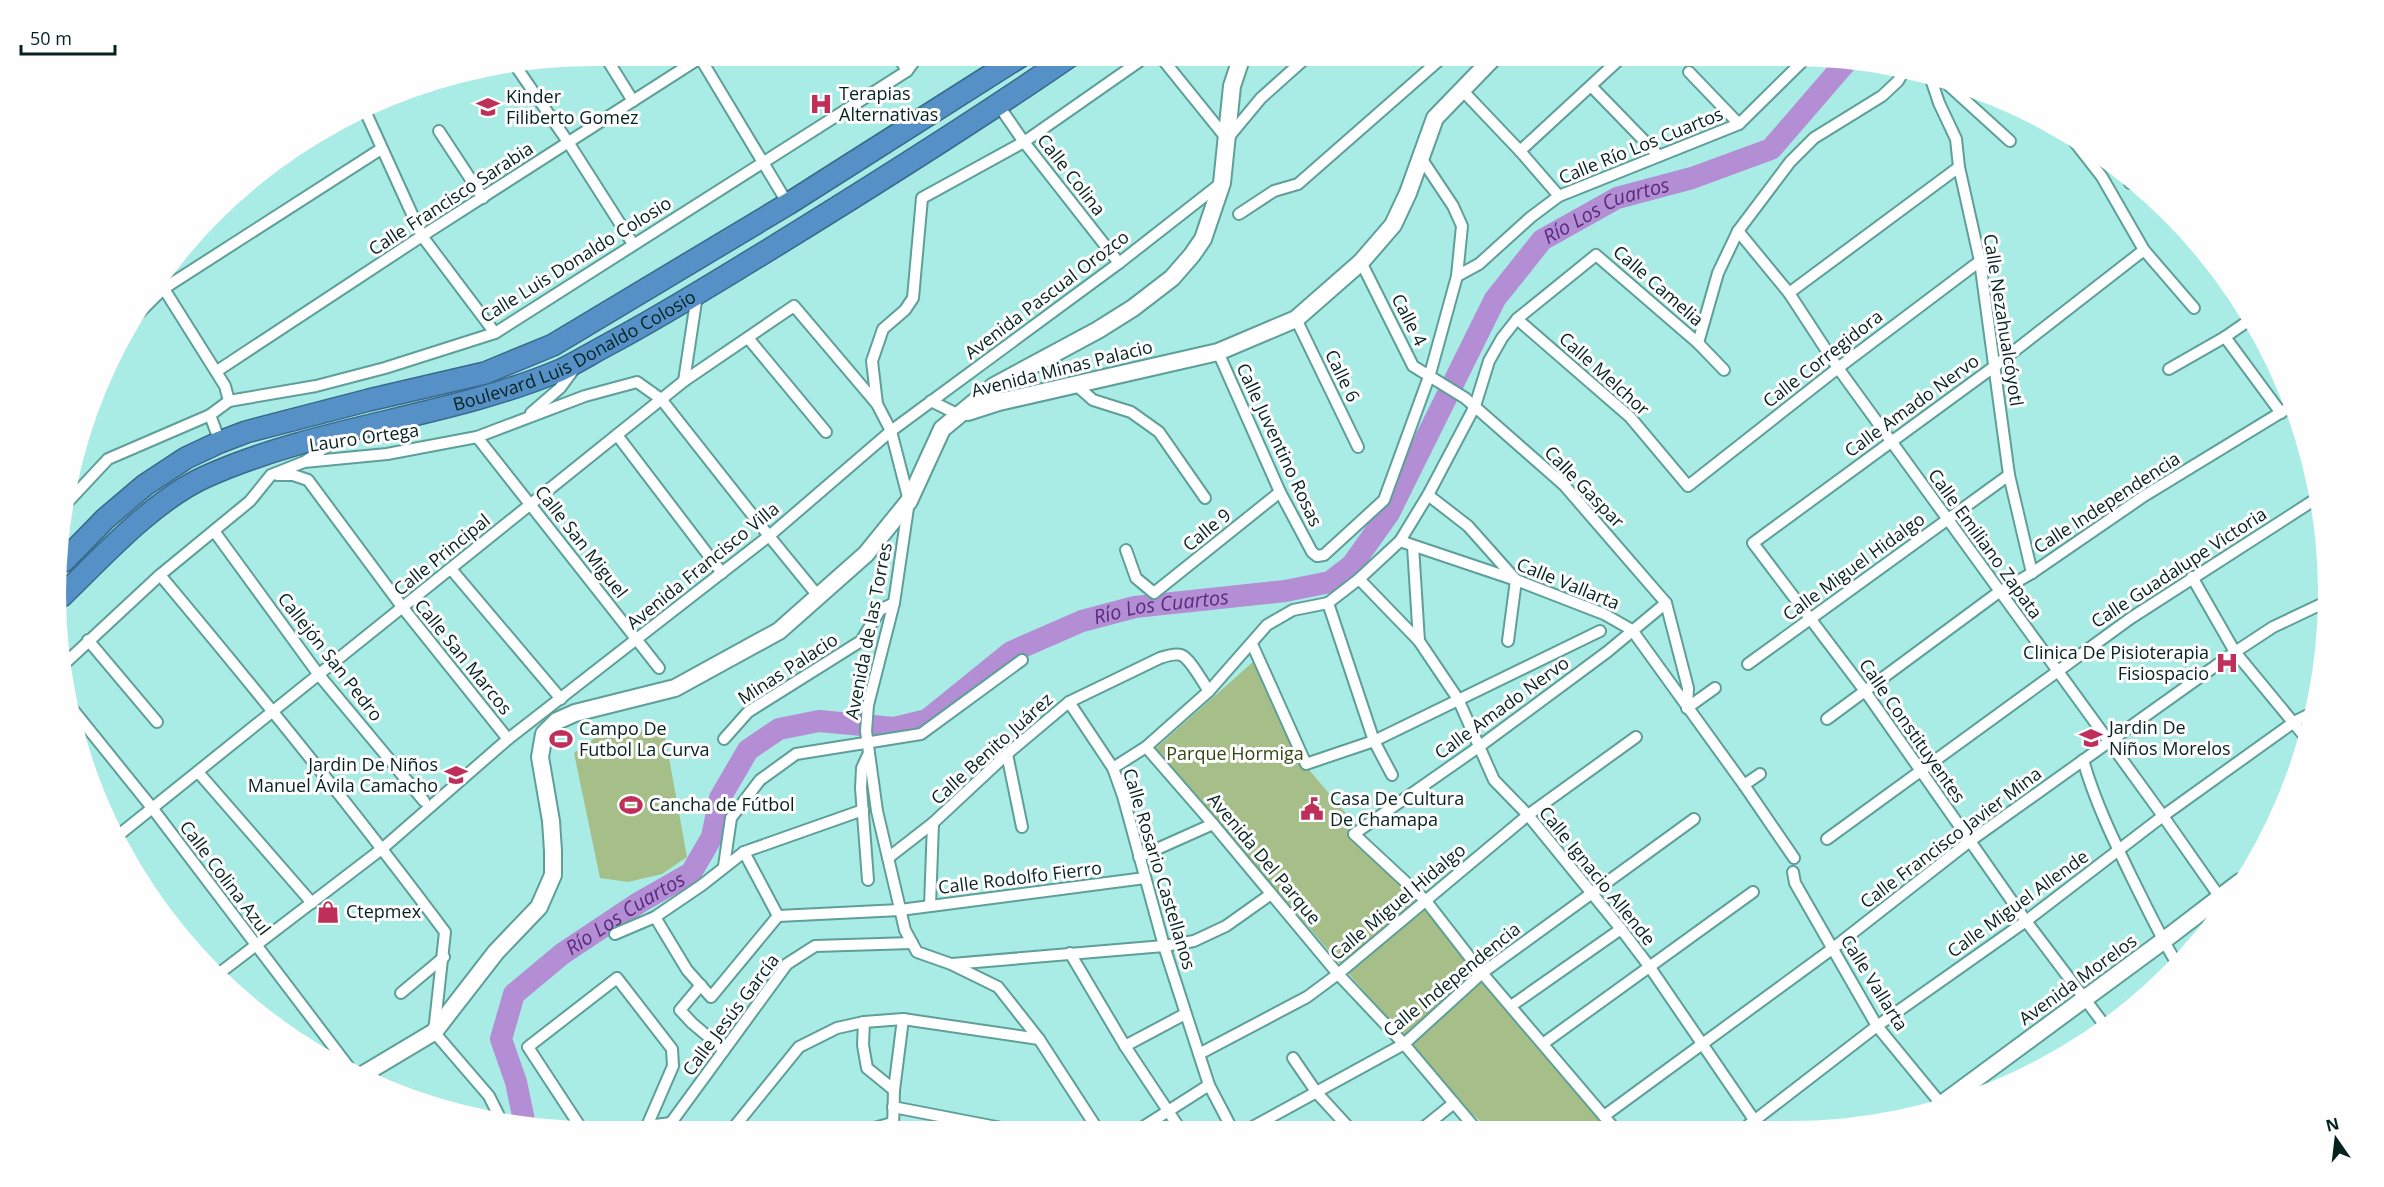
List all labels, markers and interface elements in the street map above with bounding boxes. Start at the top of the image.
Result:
scale bar [21,18,116,56]
text: 50 m [30,26,72,50]
place label: Terapias Alternativas [839,81,938,126]
place label: Kinder Filiberto Gomez [506,84,638,129]
hospital icon: Terapias Alternativas [808,91,834,117]
school or university icon: Kinder Filiberto Gomez [475,94,501,120]
street label: Calle Río Los Cuartos [1555,101,1726,189]
street label: Calle Colina [1032,129,1111,220]
street label: Calle Francisco Sarabia [364,136,537,260]
water label: Río Los Cuartos [1538,171,1673,250]
street label: Calle Luis Donaldo Colosio [475,190,676,328]
street label: Avenida Pascual Orozco [959,224,1134,364]
street label: Calle Nezahualcóyotl [1979,232,2029,408]
street label: Calle Camelia [1608,239,1709,331]
street label: Boulevard Luis Donaldo Colosio [450,284,700,416]
street label: Calle 4 [1387,289,1433,350]
street label: Calle Corregidora [1758,304,1887,413]
street label: Calle Melchor [1554,326,1655,421]
street label: Avenida Minas Palacio [969,334,1155,402]
street label: Calle 6 [1320,345,1366,406]
street label: Calle Amado Nervo [1839,348,1983,462]
street label: Calle Juventino Rosas [1231,359,1328,530]
street label: Lauro Ortega [307,417,420,457]
street label: Calle Gaspar [1540,440,1630,533]
street label: Calle Independencia [2029,446,2184,558]
street label: Calle Emiliano Zapata [1923,464,2048,623]
street label: Calle San Miguel [530,480,633,603]
street label: Avenida Francisco Villa [621,496,784,634]
street label: Calle Guadalupe Victoria [2086,501,2271,633]
street label: Calle 9 [1177,502,1235,556]
street label: Calle Miguel Hidalgo [1778,507,1929,626]
street label: Calle Principal [388,508,495,601]
street label: Avenida de las Torres [839,540,897,721]
street label: Calle Vallarta [1513,552,1623,615]
water label: Río Los Cuartos [1090,583,1230,630]
street label: Callejón San Pedro [273,587,389,726]
street label: Calle San Marcos [410,593,518,719]
street label: Minas Palacio [733,627,842,709]
place label: Clinica De Pisioterapia Fisiospacio [2023,640,2209,685]
street label: Calle Amado Nervo [1429,650,1573,764]
hospital icon: Clinica De Pisioterapia Fisiospacio [2214,650,2240,676]
street label: Calle Constituyentes [1854,654,1972,807]
street label: Calle Benito Juárez [925,687,1057,809]
place label: Jardin De Niños Morelos [2107,715,2231,760]
place label: Campo De Futbol La Curva [579,716,710,761]
school or university icon: Jardin De Niños Morelos [2078,725,2104,751]
sports icon: Campo De Futbol La Curva [548,726,574,752]
park label: Parque Hormiga [1166,741,1304,765]
place label: Jardin De Niños Manuel Ávila Camacho [248,752,438,797]
street label: Calle Francisco Javier Mina [1855,761,2046,913]
school or university icon: Jardin De Niños Manuel Ávila Camacho [443,762,469,788]
street label: Calle Rosario Castellanos [1118,765,1202,972]
place label: Casa De Cultura De Chamapa [1330,786,1464,831]
street label: Avenida Del Parque [1203,788,1327,929]
sports icon: Cancha de Fútbol [618,792,644,818]
place label: Cancha de Fútbol [649,792,795,816]
public building icon: Casa De Cultura De Chamapa [1299,796,1325,822]
street label: Calle Ignacio Allende [1534,801,1661,950]
street label: Calle Colina Azul [175,815,277,940]
street label: Calle Miguel Hidalgo [1325,837,1470,965]
street label: Calle Miguel Allende [1942,844,2093,963]
street label: Calle Rodolfo Fierro [937,855,1103,899]
water label: Río Los Cuartos [560,865,690,961]
shop icon: Ctepmex [315,899,341,925]
place label: Ctepmex [346,899,422,923]
street label: Calle Independencia [1378,916,1525,1042]
street label: Avenida Morelos [2014,928,2141,1030]
street label: Calle Vallarta [1836,930,1914,1035]
street label: Calle Jesús García [676,949,784,1080]
north arrow [2306,1109,2366,1169]
text: N [2323,1112,2341,1137]

